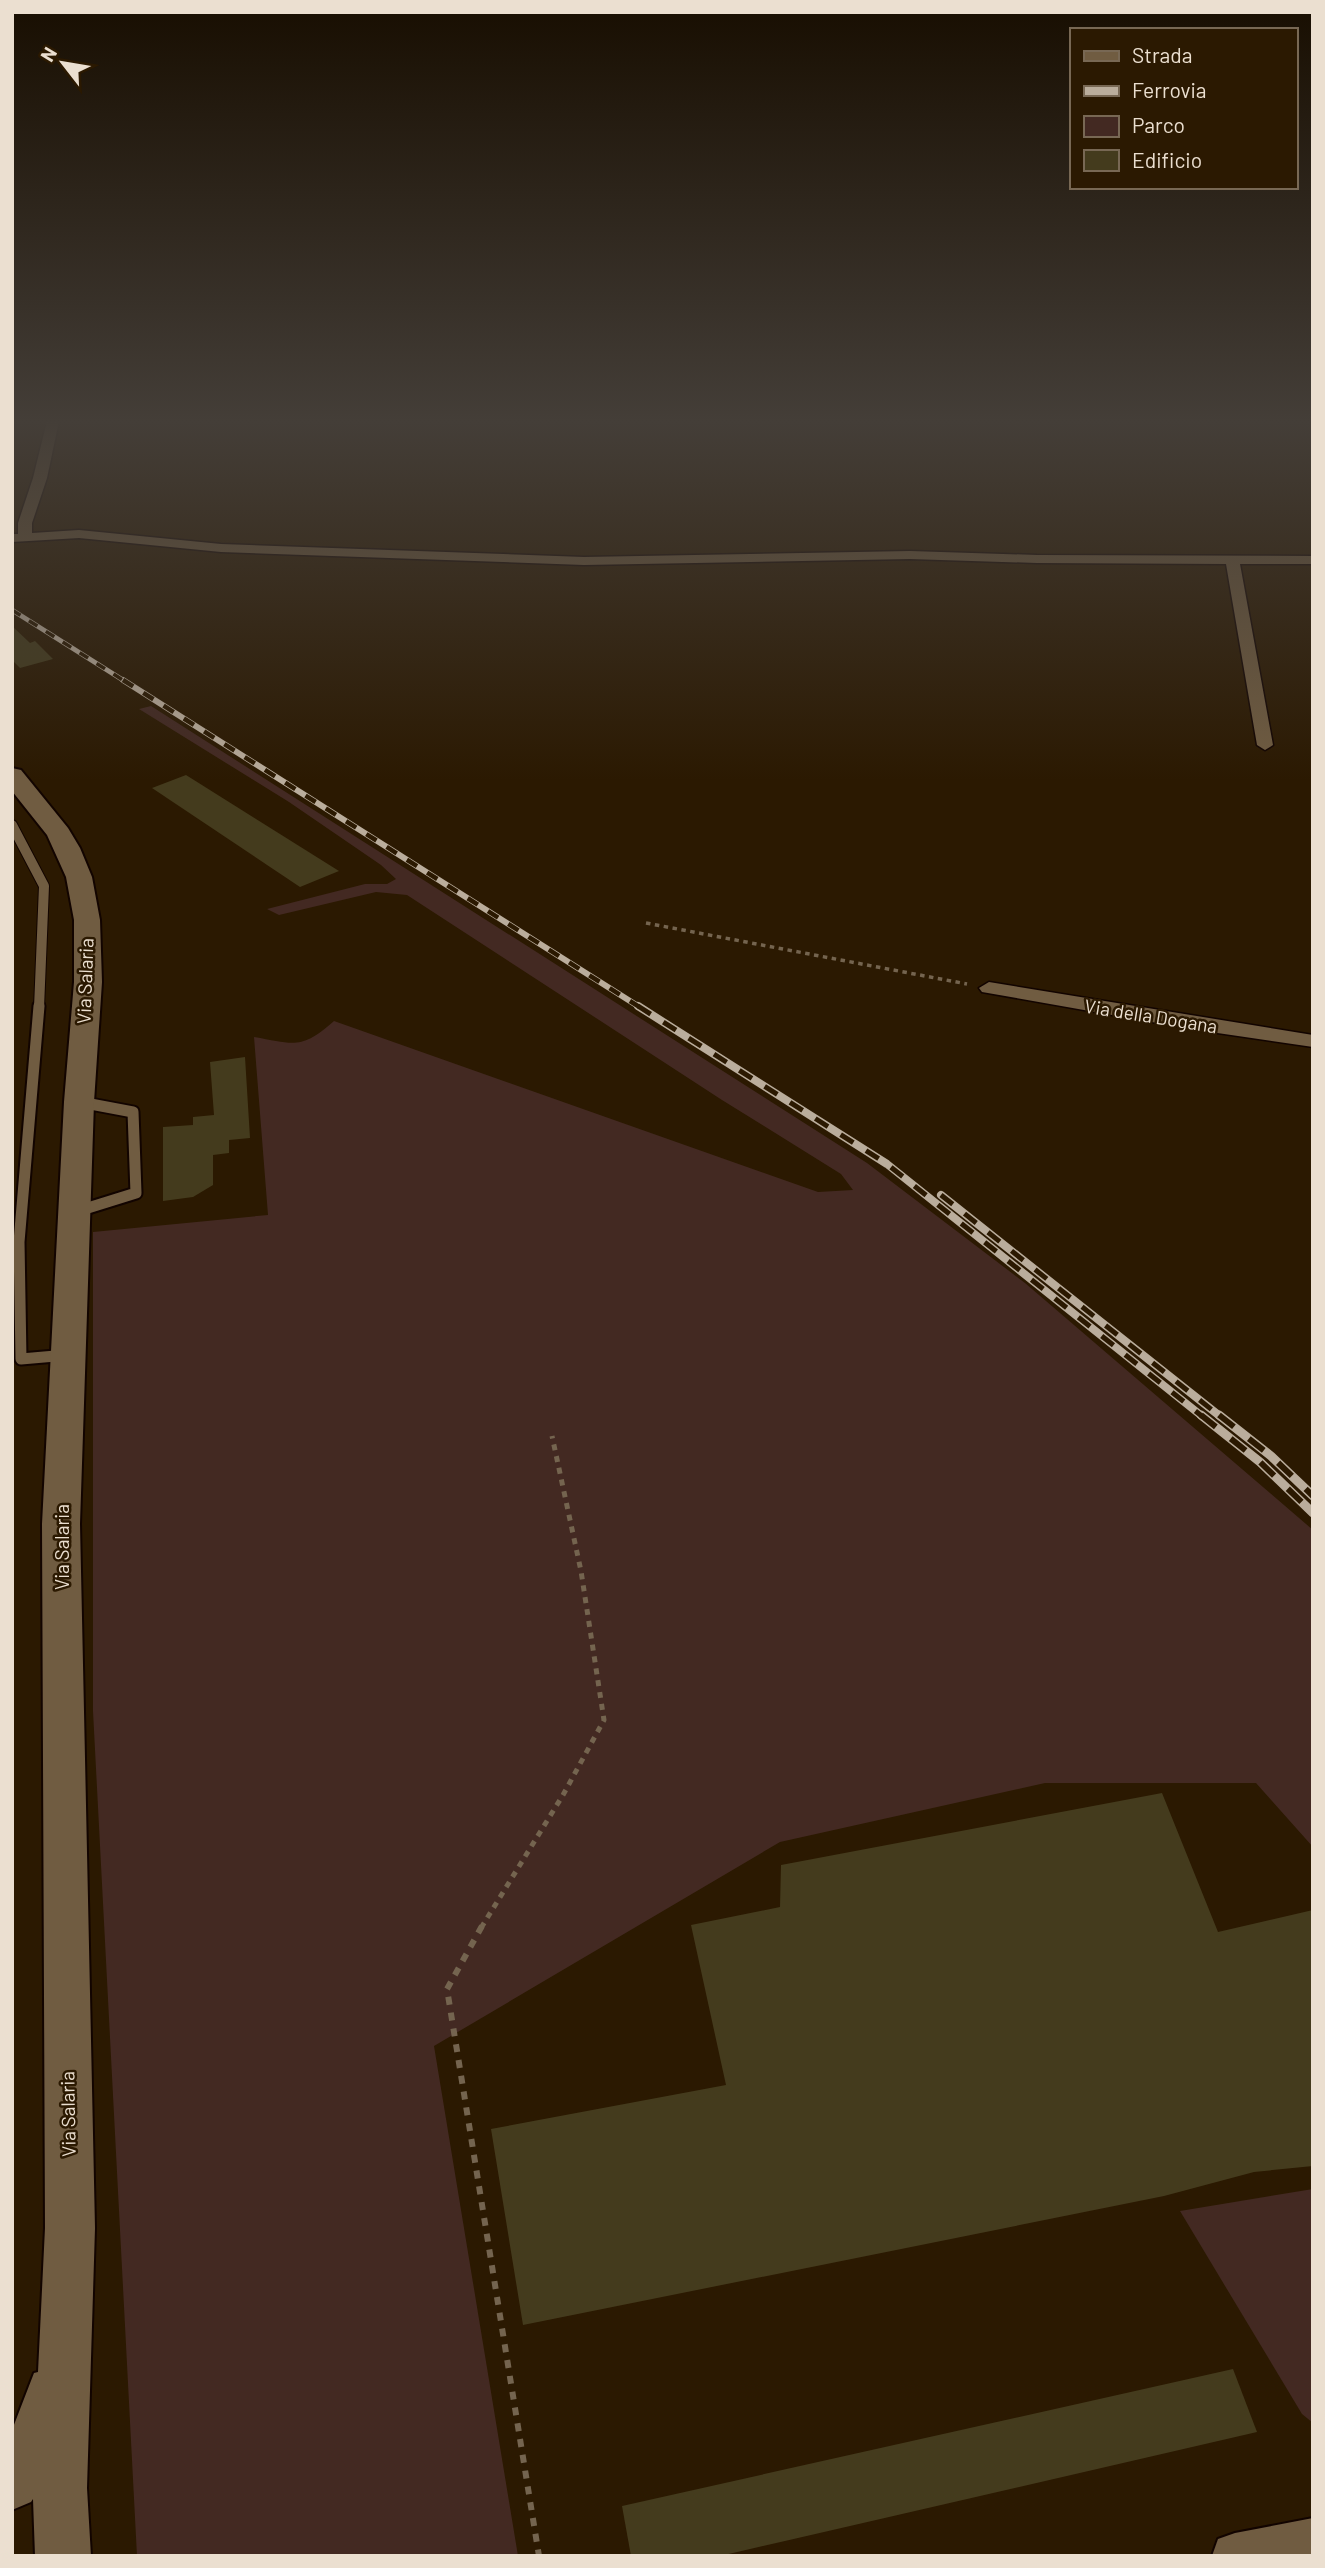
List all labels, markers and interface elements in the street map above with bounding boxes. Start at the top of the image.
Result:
north arrow [28,28,98,98]
legend [1070,28,1297,189]
text: Strada [1132,42,1192,67]
text: N [35,43,61,65]
text: Ferrovia [1132,77,1207,102]
text: Parco [1132,112,1185,137]
text: Edificio [1132,147,1202,172]
street label: Via Salaria [72,938,97,1024]
street label: Via della Dogana [1083,994,1219,1037]
street label: Via Salaria [50,1504,73,1590]
street label: Via Salaria [55,2071,80,2157]

